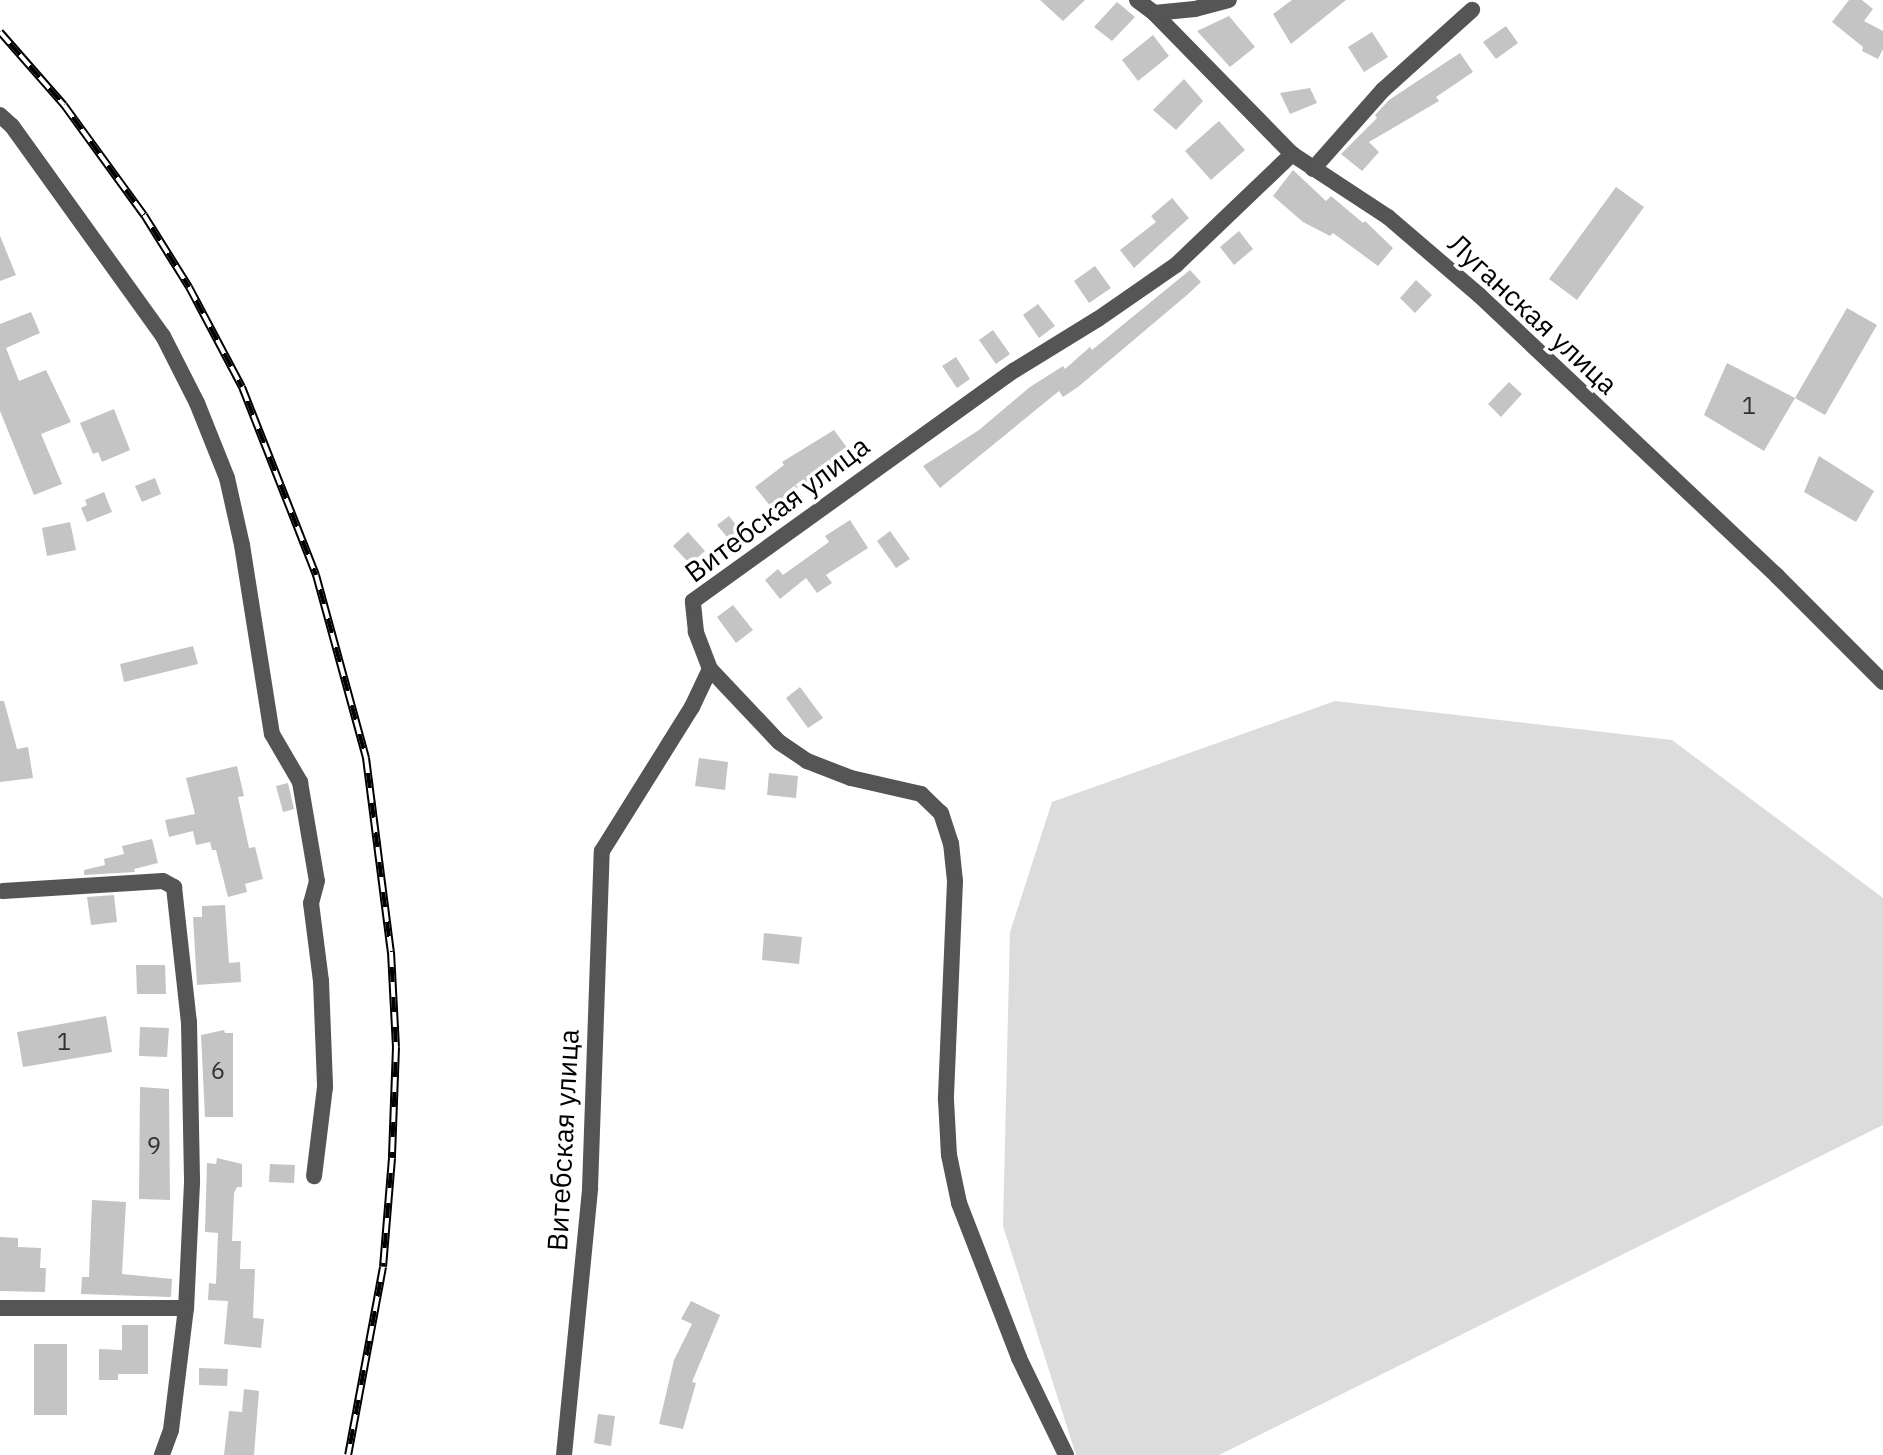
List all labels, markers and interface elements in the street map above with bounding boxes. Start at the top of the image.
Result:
street label: Луганская улица [1441,227,1625,401]
house number: 1 [1742,392,1756,420]
street label: Витебская улица [678,429,876,589]
house number: 1 [57,1028,71,1056]
street label: Витебская улица [540,1028,586,1252]
house number: 6 [211,1057,225,1085]
house number: 9 [147,1132,161,1160]

